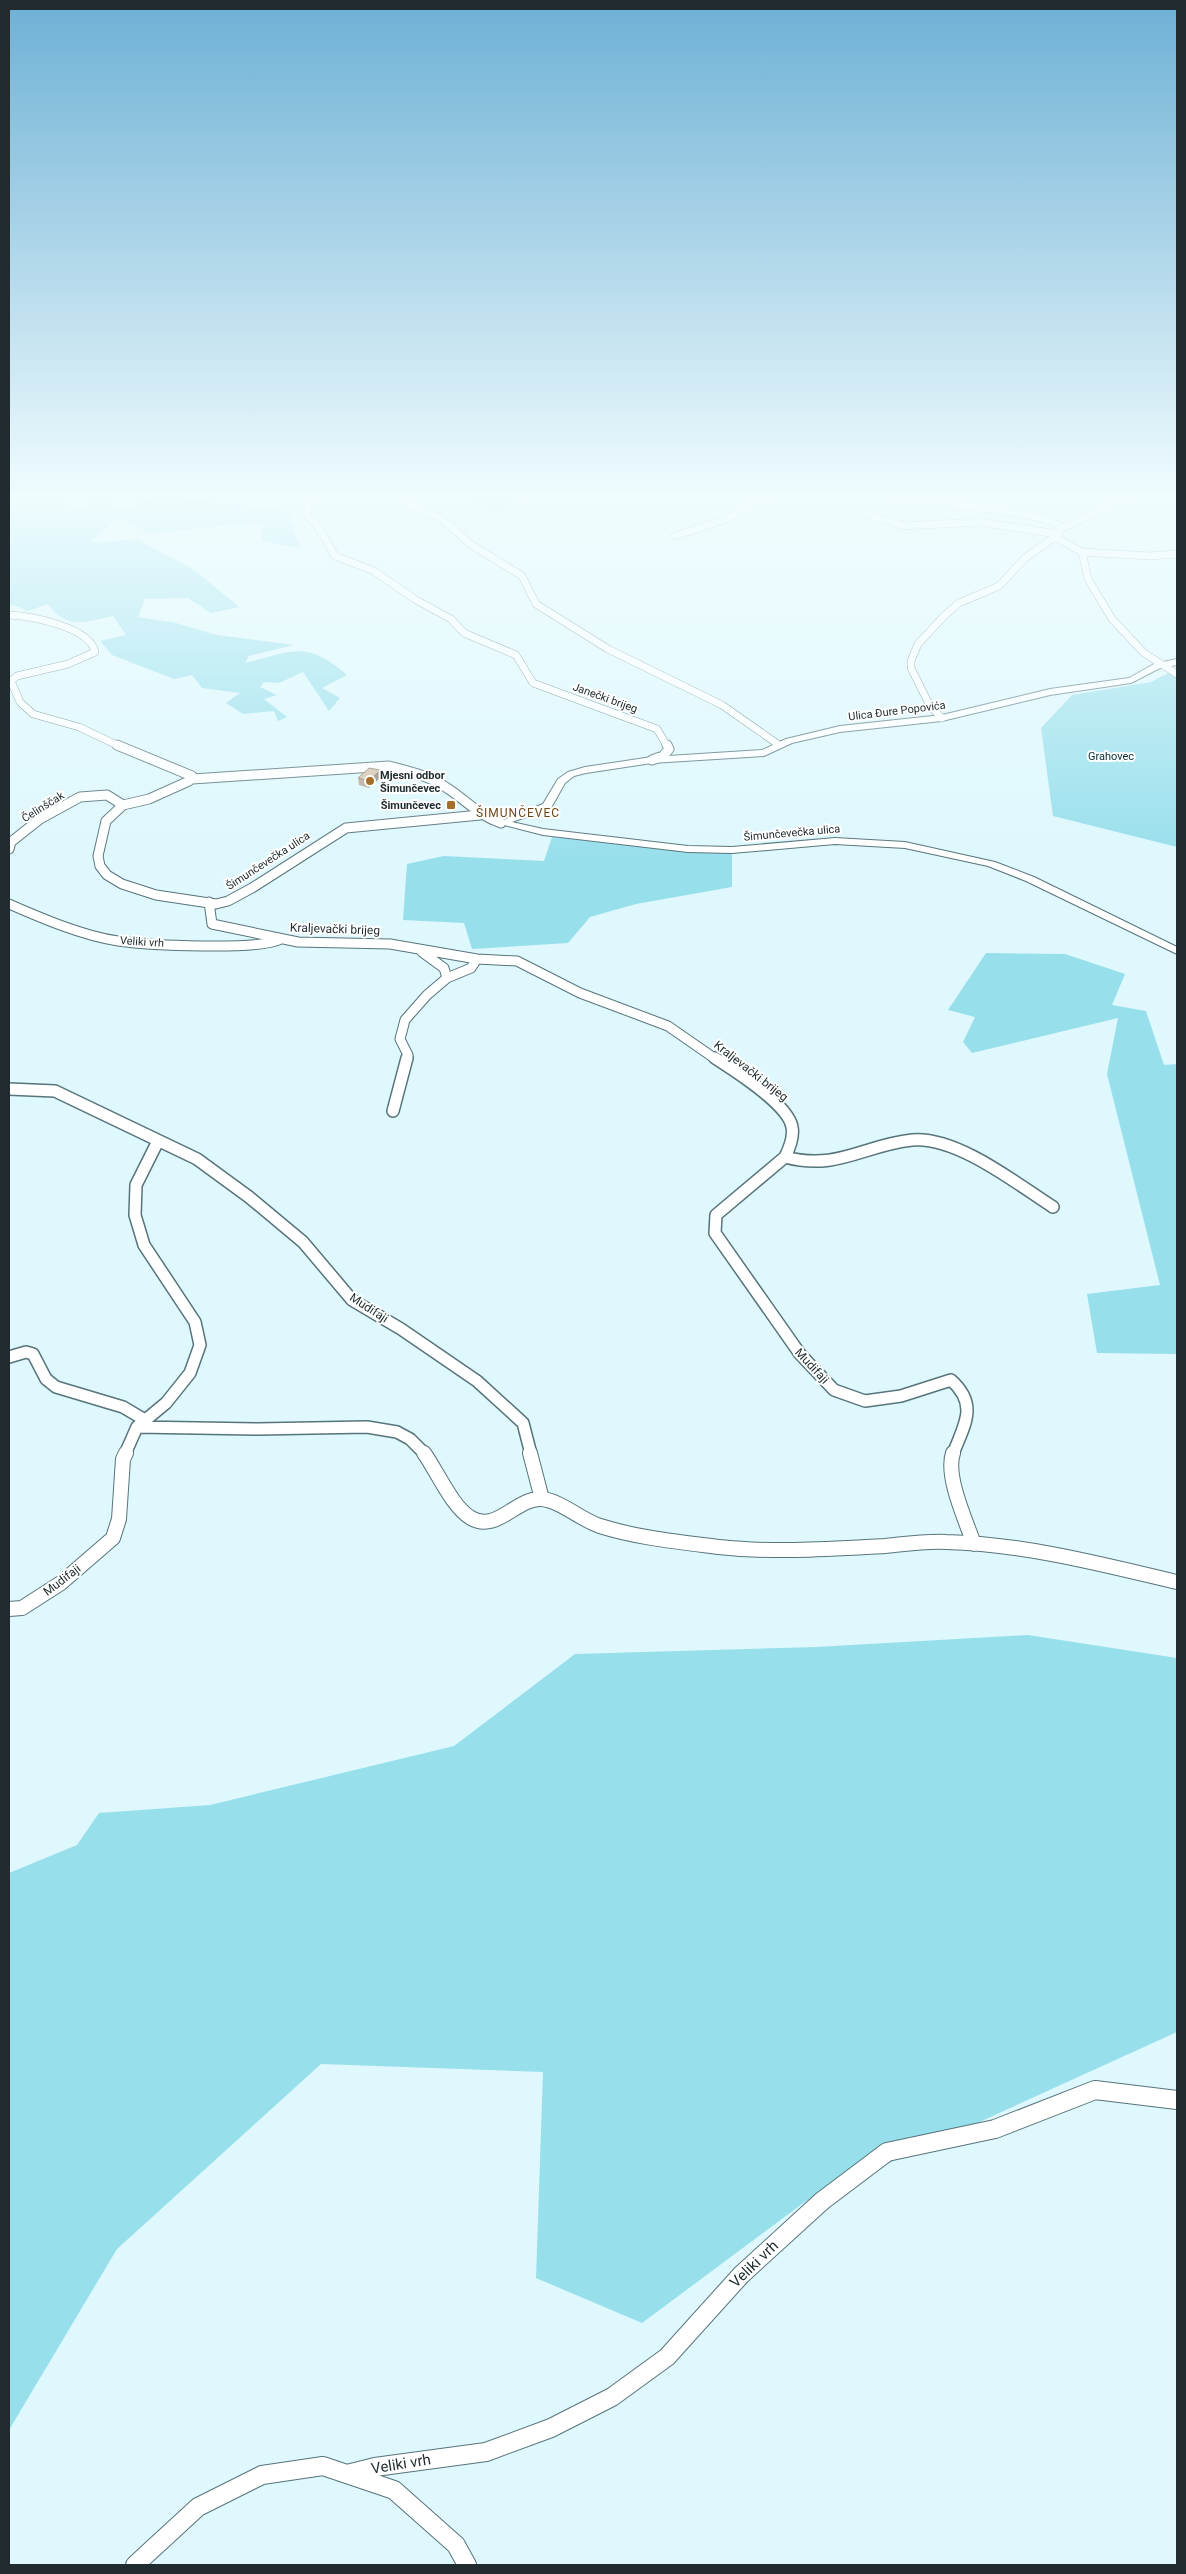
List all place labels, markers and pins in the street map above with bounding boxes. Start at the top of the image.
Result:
place label: Mjesni odbor Šimunčevec [380,769,445,795]
marker: Mjesni odbor Šimunčevec [364,775,376,787]
place label: Šimunčevec [381,799,441,812]
marker: Šimunčevec [445,799,457,811]

